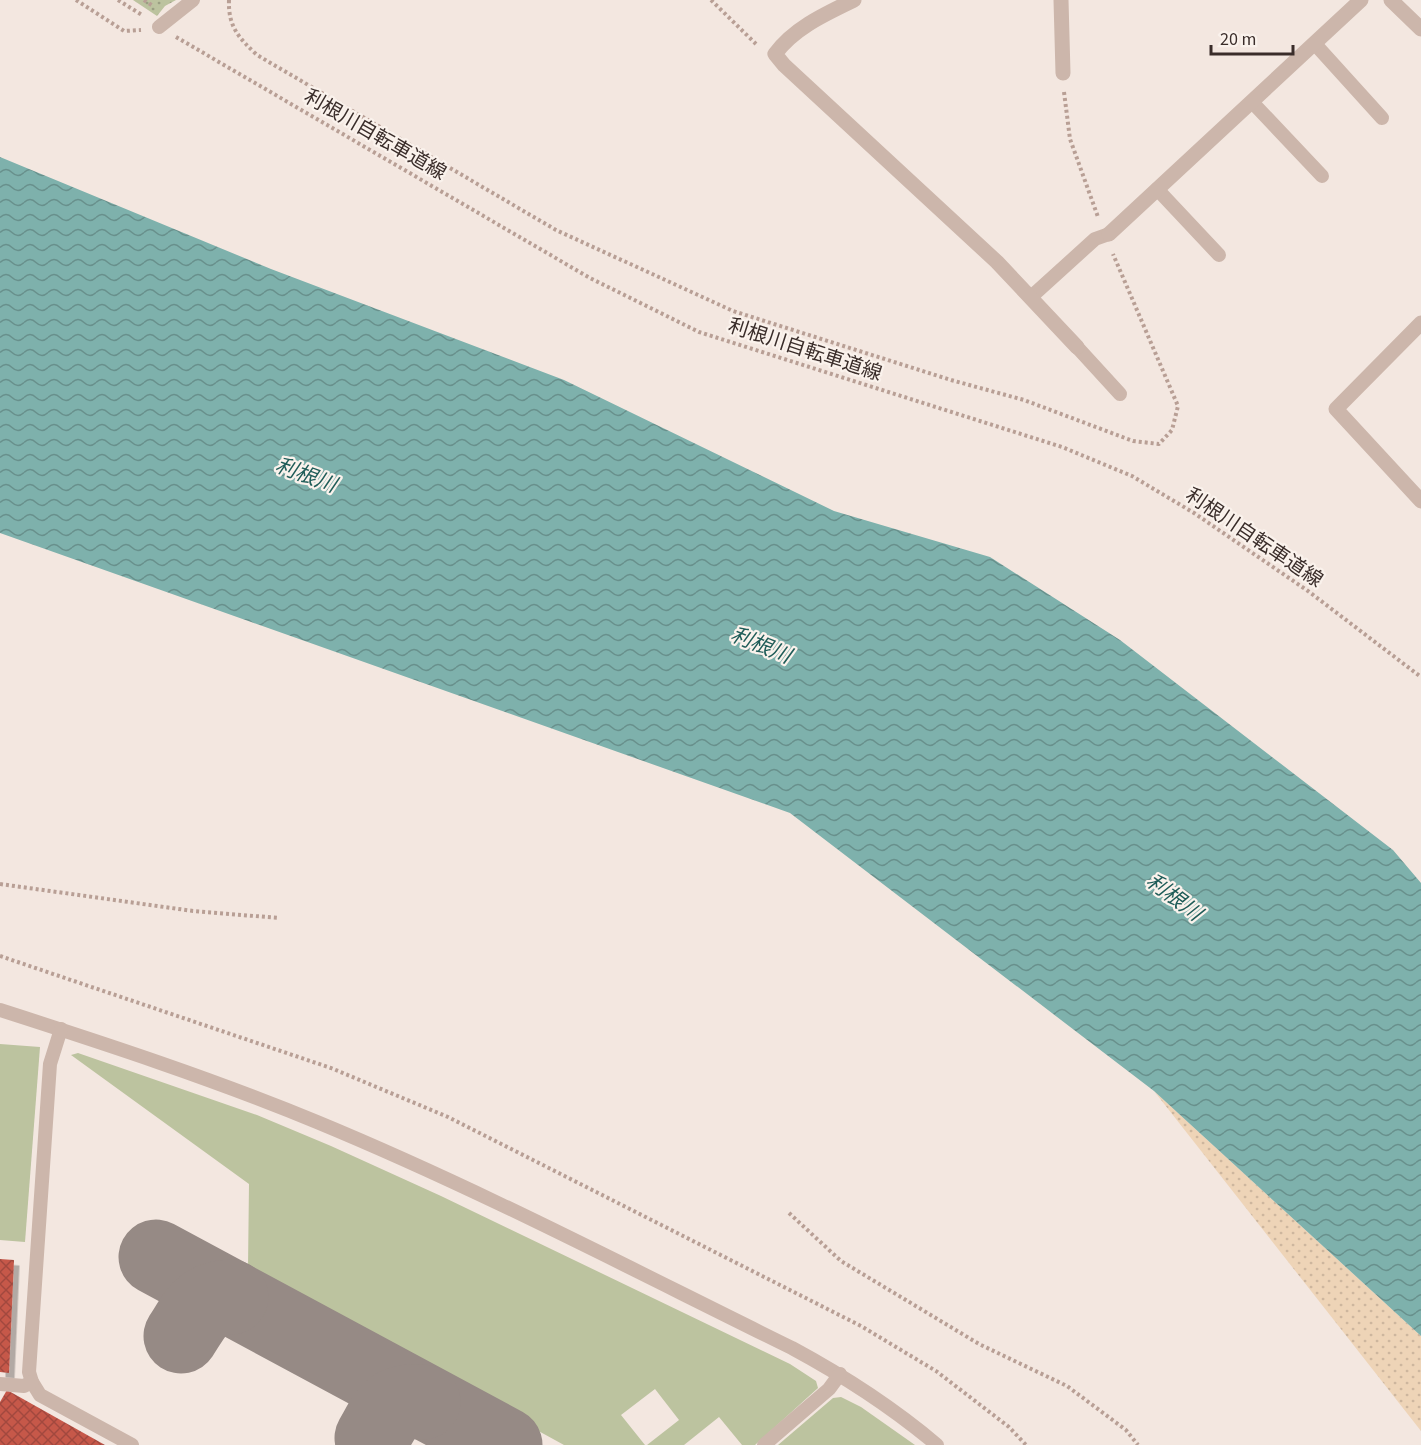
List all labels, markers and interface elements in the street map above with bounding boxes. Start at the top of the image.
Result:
scale bar [1211,18,1294,56]
text: 20 m [1220,27,1256,52]
street label: 利根川自転車道線 [299,83,451,187]
street label: 利根川自転車道線 [725,312,885,388]
water label: 利根川 [271,450,343,501]
street label: 利根川自転車道線 [1180,482,1328,594]
water label: 利根川 [726,619,798,671]
water label: 利根川 [1140,866,1210,929]

